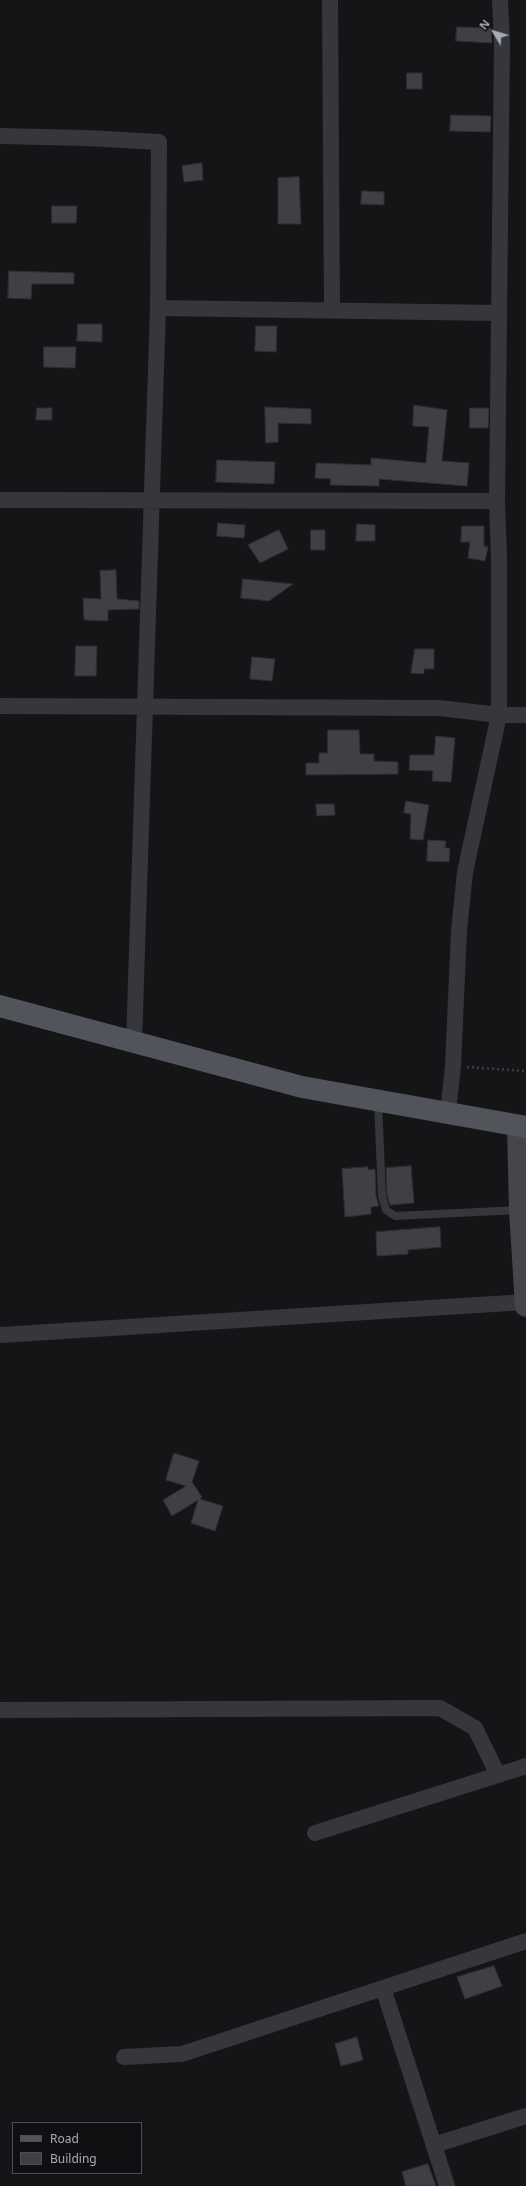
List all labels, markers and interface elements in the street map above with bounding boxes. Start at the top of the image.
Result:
north arrow [474,12,514,52]
text: N [475,16,493,32]
legend [12,2122,142,2174]
text: Road [50,2130,79,2147]
text: Building [50,2150,97,2167]

